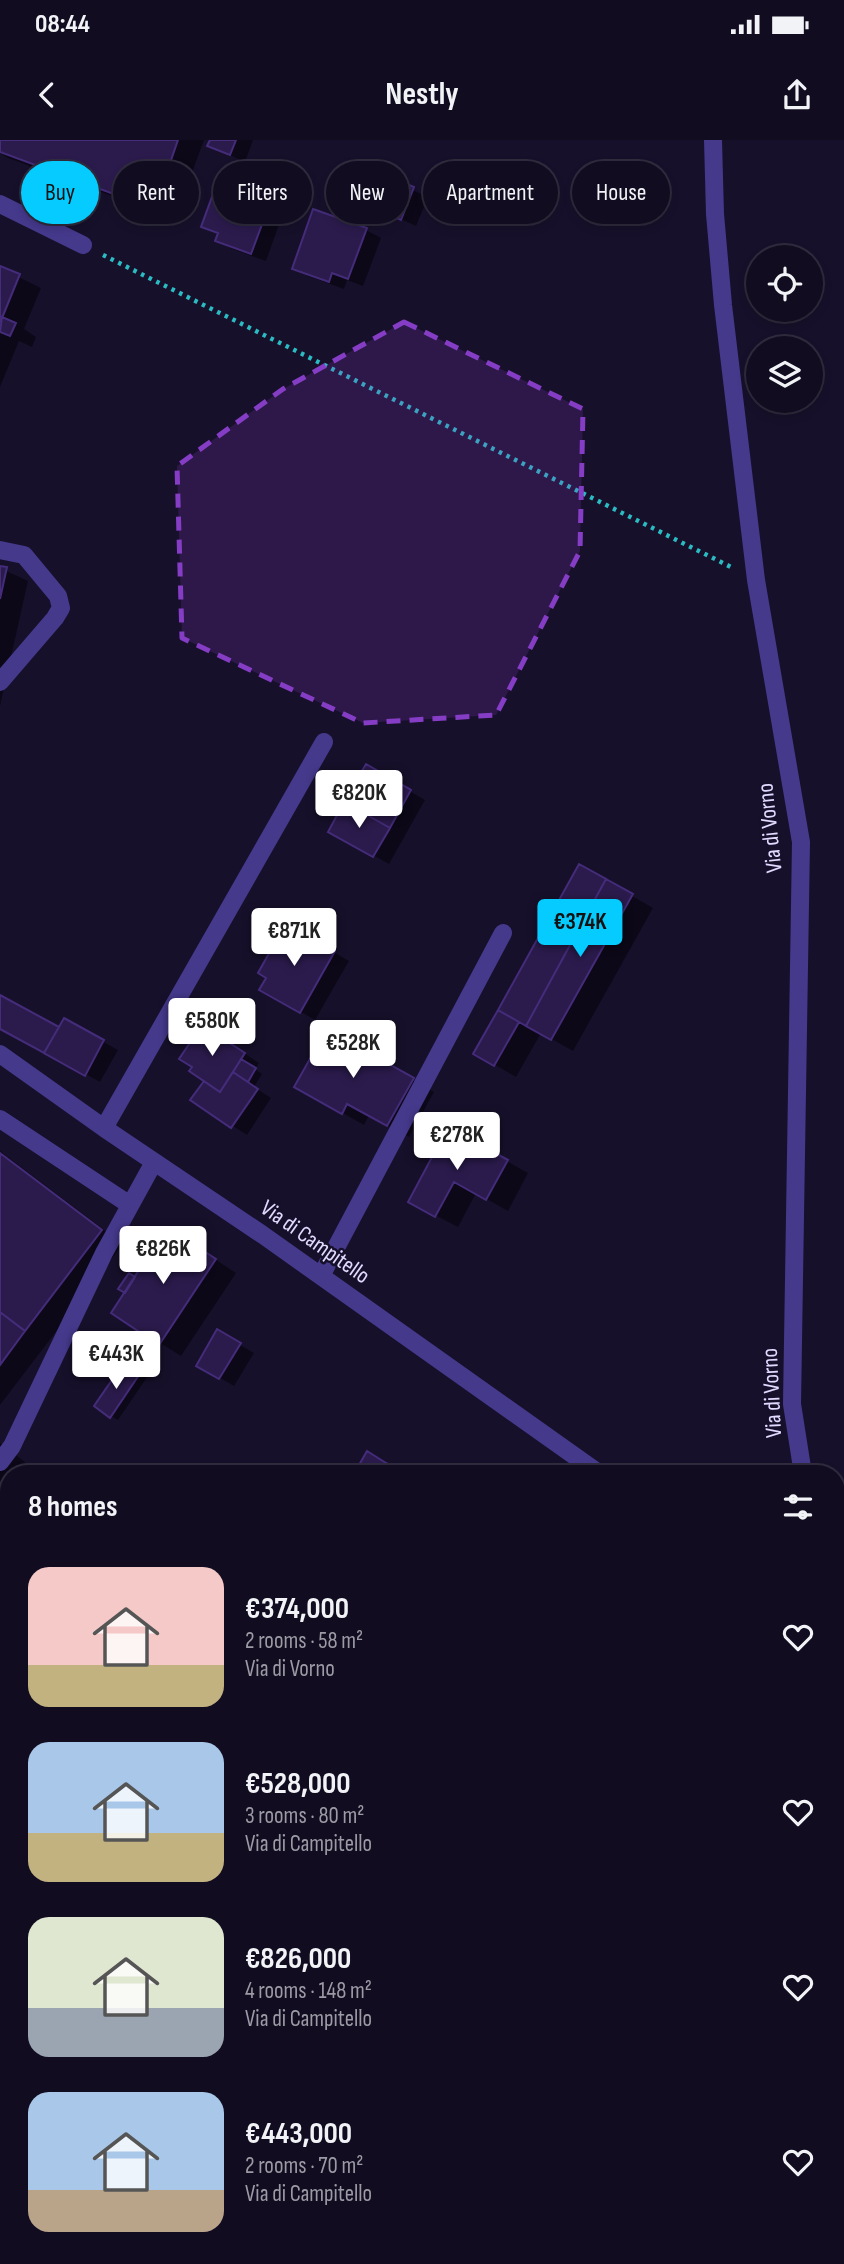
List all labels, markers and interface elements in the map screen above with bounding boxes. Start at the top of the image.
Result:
text: 08:44 [35,9,90,40]
text: Nestly [385,75,459,114]
icon: back [28,76,66,114]
icon: share [778,76,816,114]
chip: Buy [21,161,99,224]
chip: Rent [113,161,199,224]
chip: Filters [213,161,312,224]
chip: New [326,161,409,224]
chip: Apartment [423,161,558,224]
chip: House [572,161,670,224]
map controls [746,245,823,413]
button: locate [746,245,823,322]
button: layers [746,336,823,413]
pin: €820K [310,770,408,830]
text: €820K [331,779,387,807]
street label: Via di Vorno [751,782,789,874]
pin: €374K [531,900,629,959]
pin: €871K [245,908,343,968]
text: €374K [553,908,607,936]
text: €871K [267,917,321,945]
pin: €580K [163,998,261,1058]
text: €580K [184,1007,240,1035]
pin: €528K [304,1020,402,1080]
text: €528K [326,1029,380,1057]
pin: €278K [408,1112,506,1172]
text: €278K [430,1121,484,1149]
street label: Via di Campitello [255,1194,375,1290]
pin: €826K [114,1226,212,1286]
text: €826K [135,1235,191,1263]
pin: €443K [67,1332,165,1391]
text: €443K [88,1340,144,1368]
street label: Via di Vorno [756,1347,788,1439]
icon: filters [779,1488,817,1526]
text: 8 homes [28,1489,117,1525]
text: €374,000 [245,1591,349,1627]
icon: home [84,1595,168,1679]
icon: heart [779,1618,817,1656]
text: 2 rooms · 58 m² [245,1627,363,1655]
text: Via di Vorno [245,1655,335,1683]
text: €528,000 [245,1766,351,1802]
icon: home [84,1770,168,1854]
icon: heart [779,1793,817,1831]
text: 3 rooms · 80 m² [245,1802,364,1830]
text: Via di Campitello [245,1830,372,1858]
text: €826,000 [245,1941,351,1977]
icon: home [84,1945,168,2029]
icon: heart [779,1968,817,2006]
text: 4 rooms · 148 m² [245,1977,372,2005]
text: Via di Campitello [245,2005,372,2033]
text: €443,000 [245,2116,352,2152]
icon: home [84,2120,168,2204]
icon: heart [779,2143,817,2181]
text: 2 rooms · 70 m² [245,2152,363,2180]
text: Via di Campitello [245,2180,372,2208]

